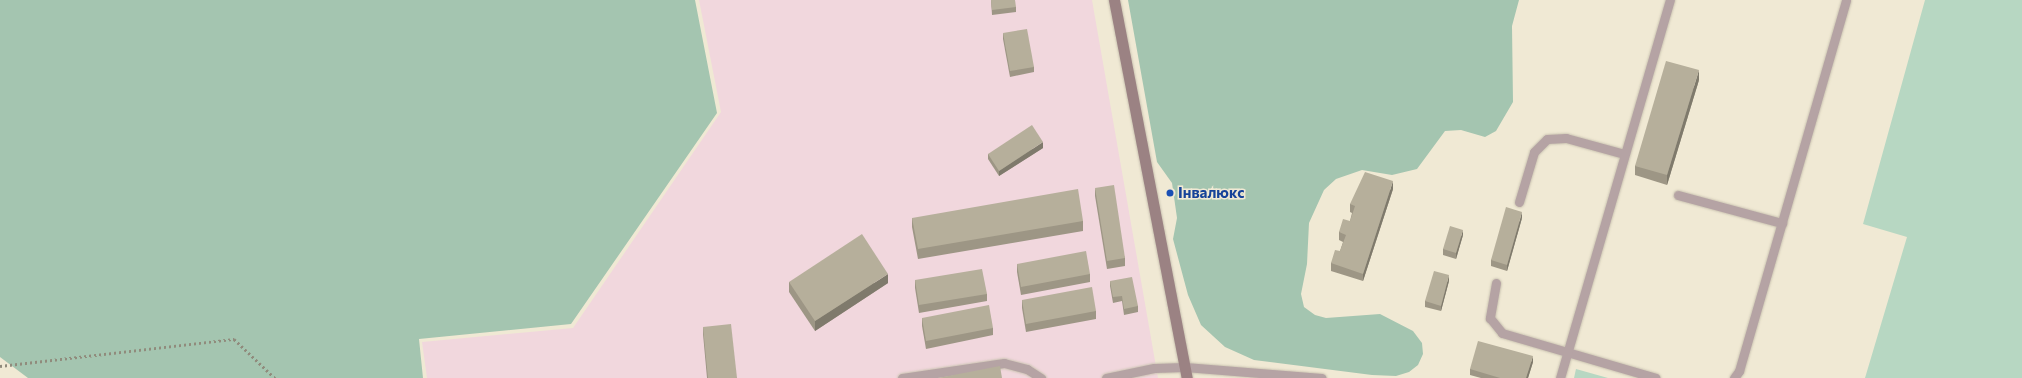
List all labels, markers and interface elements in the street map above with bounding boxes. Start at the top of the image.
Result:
place label: Інвалюкс [1178,184,1244,202]
marker: Інвалюкс [1165,188,1175,198]

